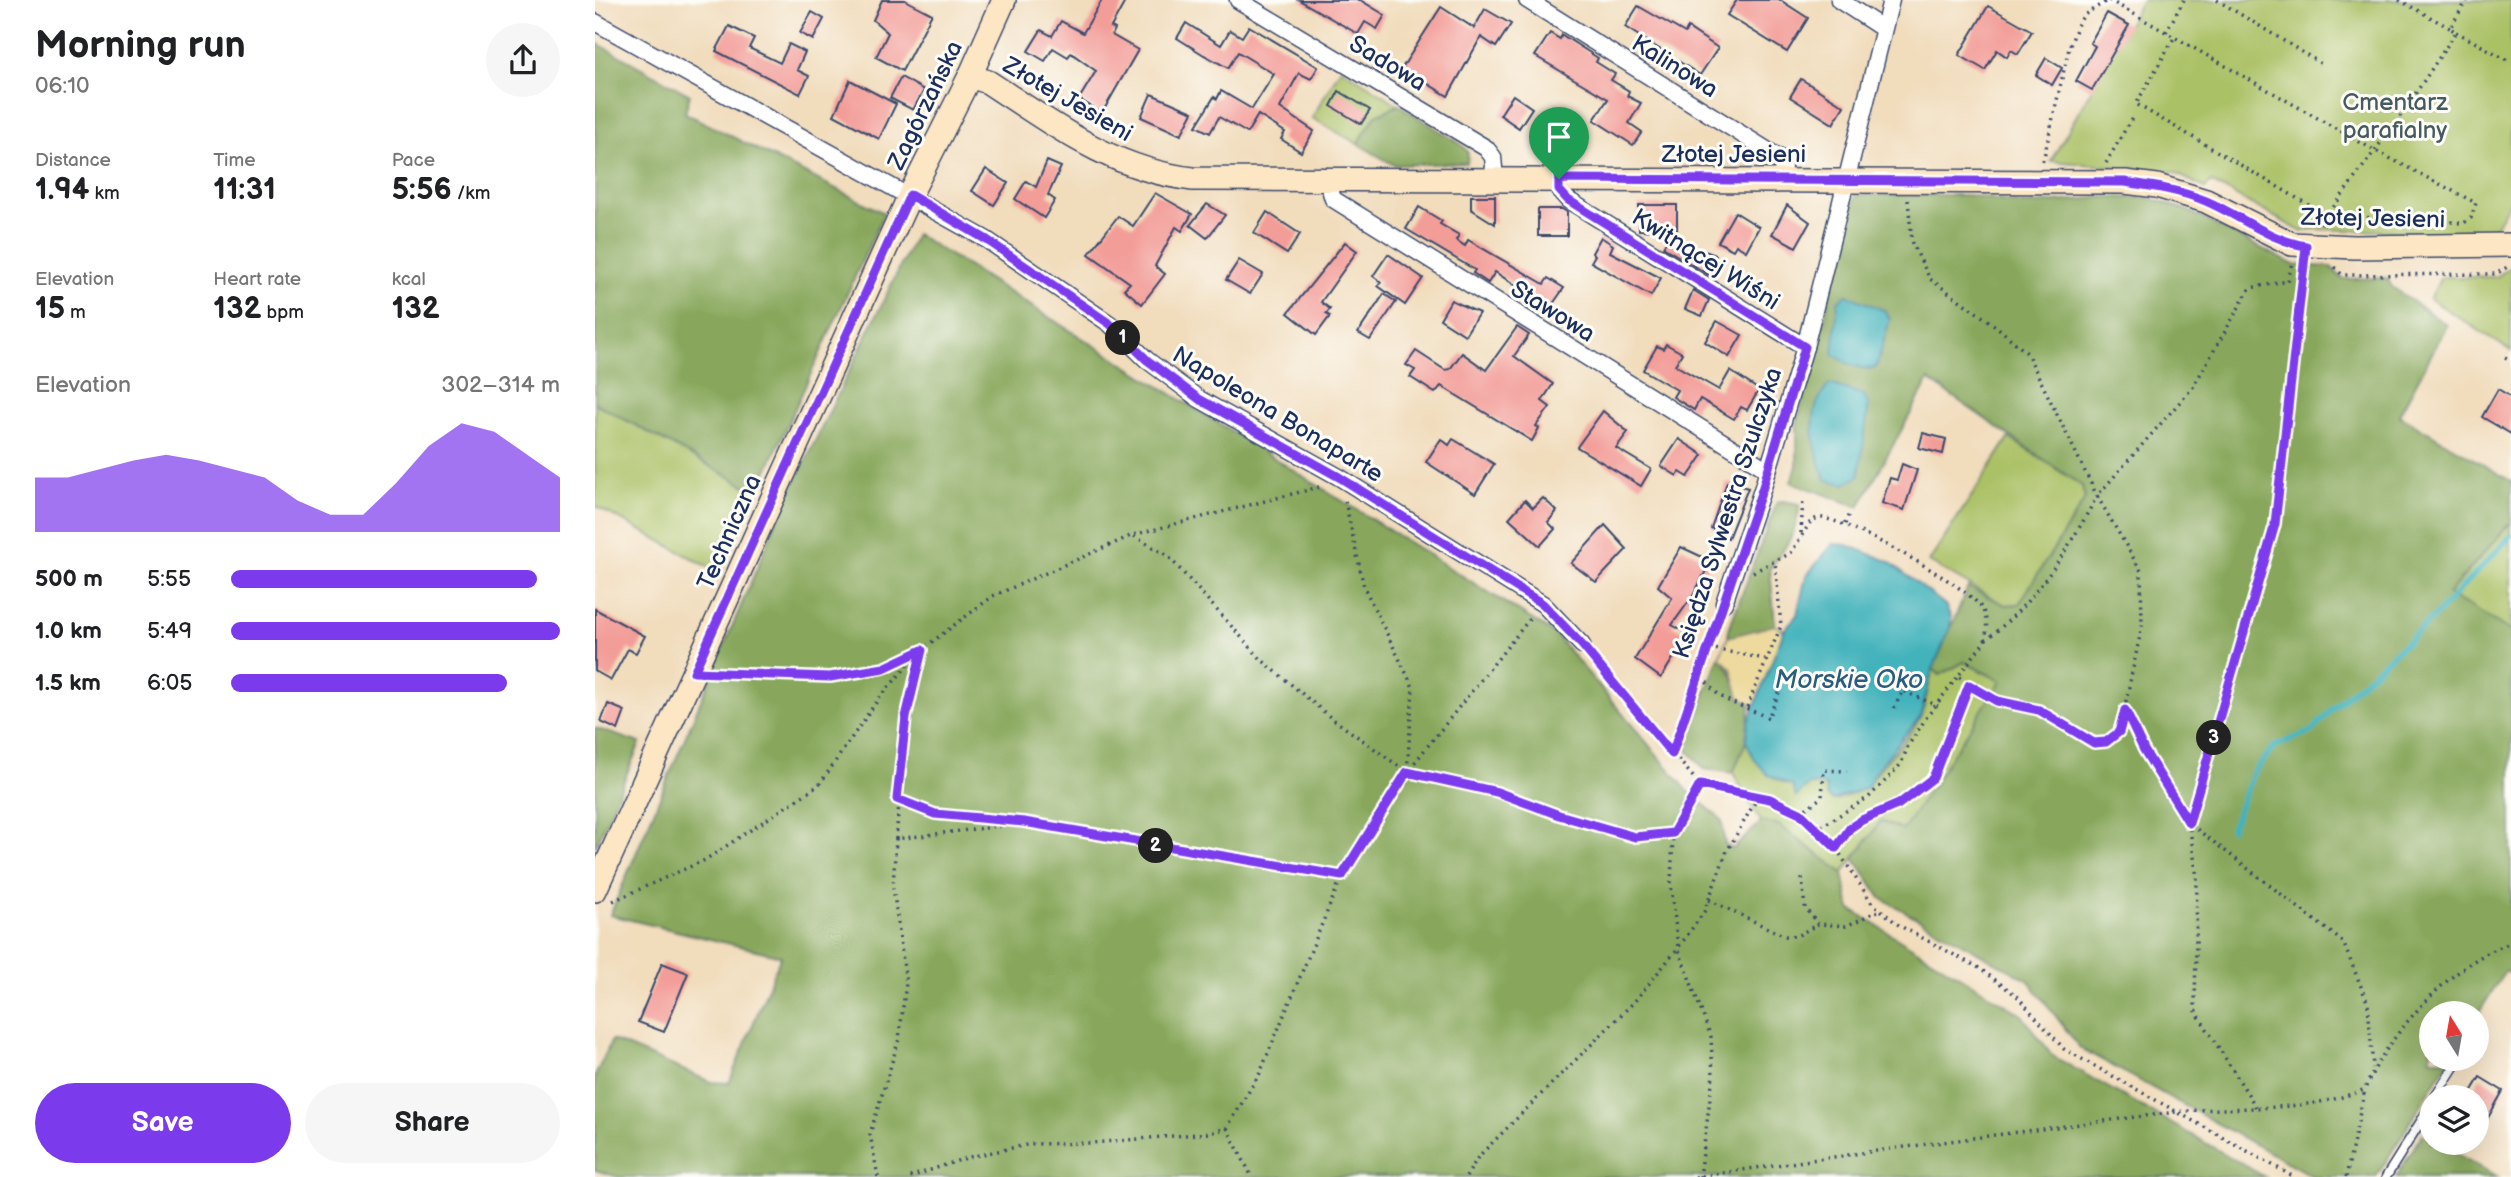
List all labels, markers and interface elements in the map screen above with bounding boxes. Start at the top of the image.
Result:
text: Morning run [35,23,246,68]
button: share [486,23,560,97]
street label: Sadowa [1344,29,1432,98]
street label: Kalinowa [1626,29,1723,104]
street label: Zagórzańska [881,36,969,175]
street label: Złotej Jesieni [997,50,1138,148]
text: 06:10 [35,72,90,100]
park label: Cmentarz parafialny [2342,88,2448,145]
pin [1529,107,1589,179]
icon: arrive [1540,118,1578,156]
street label: Złotej Jesieni [1661,140,1806,169]
text: Distance [35,149,111,172]
text: Time [213,149,255,172]
text: Pace [392,149,435,172]
text: 1.94 [35,172,89,208]
text: 11:31 [213,172,276,208]
text: 5:56 [392,172,452,208]
text: km [89,182,120,205]
text: /km [452,182,490,205]
street label: Kwitnącej Wiśni [1627,202,1785,316]
street label: Złotej Jesieni [2300,203,2445,234]
text: Elevation [35,268,114,291]
text: Heart rate [213,268,301,291]
text: kcal [392,268,426,291]
street label: Stawowa [1505,274,1600,349]
text: 15 [35,291,65,327]
text: 132 [213,291,261,327]
text: 132 [392,291,440,327]
text: m [65,301,86,324]
text: bpm [261,301,304,324]
pin: 1 [1105,320,1141,356]
text: 1 [1119,326,1127,349]
street label: Napoleona Bonaparte [1167,340,1388,489]
street label: Księdza Sylwestra Szulczyka [1667,364,1788,662]
text: Elevation [35,371,131,399]
text: 302–314 m [441,371,560,399]
street label: Techniczna [691,470,768,594]
text: 500 m [35,565,103,593]
text: 5:55 [147,565,191,593]
text: 1.0 km [35,617,102,645]
text: 5:49 [147,617,192,645]
water label: Morskie Oko [1775,665,1923,696]
text: 1.5 km [35,669,101,697]
text: 6:05 [147,669,192,697]
pin: 3 [2197,720,2231,756]
text: 3 [2208,726,2219,749]
pin: 2 [1139,828,1173,864]
text: 2 [1150,834,1161,857]
north arrow [2419,1001,2489,1071]
map controls [2419,1001,2489,1155]
button: Save [35,1083,291,1163]
button: Share [305,1083,560,1163]
button: layers [2419,1085,2489,1155]

